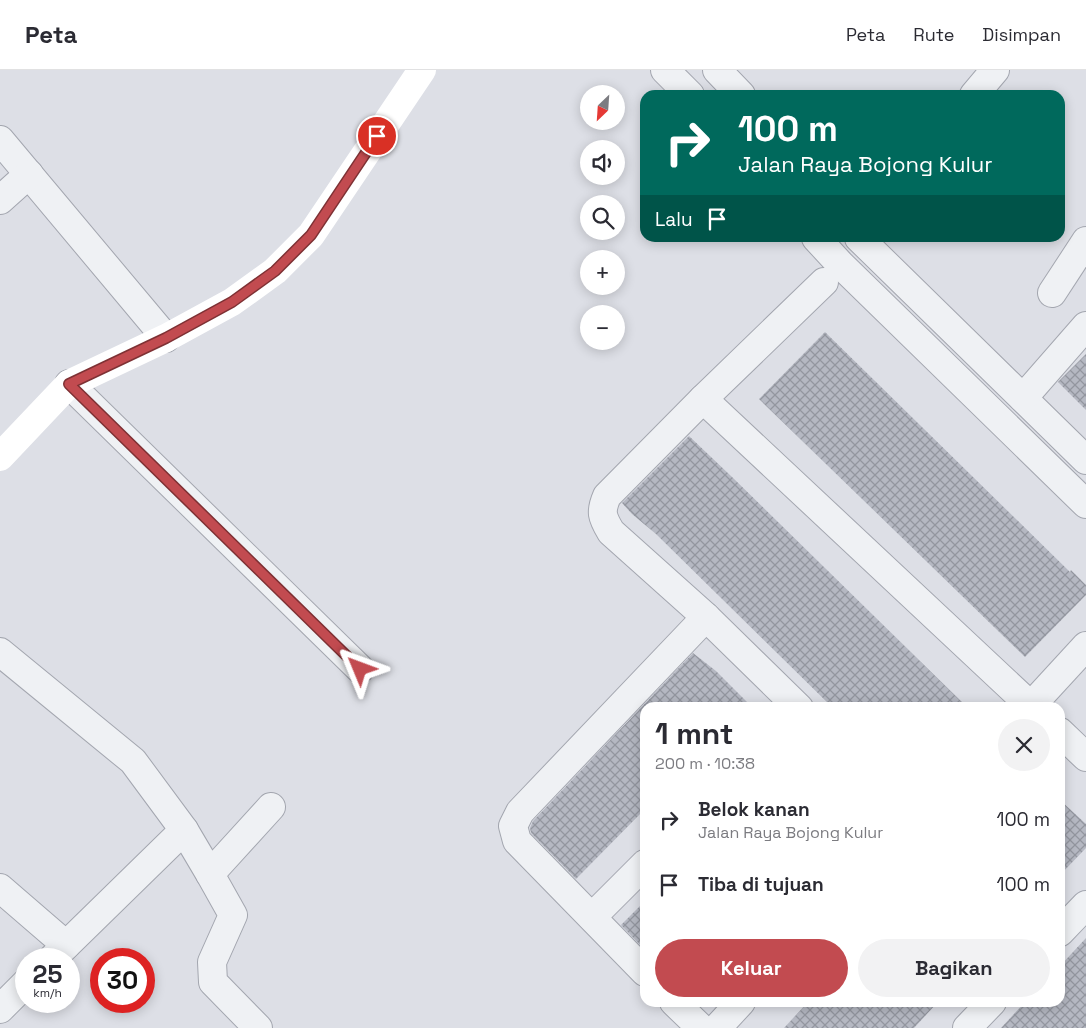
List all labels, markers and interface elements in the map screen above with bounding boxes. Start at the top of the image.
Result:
text: Peta [25,19,78,50]
text: Peta [846,23,885,46]
text: Rute [913,23,954,46]
text: Disimpan [982,23,1061,46]
north arrow [580,85,625,130]
map controls [580,85,625,350]
text: 100 m [738,107,838,151]
icon: right [655,110,720,175]
pin [356,115,398,157]
icon: arrive [363,122,391,150]
button: sound [580,140,625,185]
text: Jalan Raya Bojong Kulur [738,150,993,178]
button: search [580,195,625,240]
icon: arrive [703,205,731,233]
text: Lalu [655,207,693,232]
button: + [580,250,625,295]
button: − [580,305,625,350]
position arrow [333,642,385,694]
text: 1 mnt [655,714,734,753]
button: close [998,719,1050,771]
text: 200 m · 10:38 [655,753,755,774]
text: Belok kanan [698,797,810,822]
icon: right [655,806,683,834]
text: 100 m [996,807,1050,832]
text: Jalan Raya Bojong Kulur [698,822,883,843]
icon: arrive [655,871,683,899]
text: Tiba di tujuan [698,872,824,897]
text: 100 m [996,872,1050,897]
button: Keluar [655,939,848,997]
button: Bagikan [858,939,1050,997]
speed limit sign: 30 [90,948,155,1013]
text: 25 [33,958,62,990]
text: km/h [33,985,62,1001]

